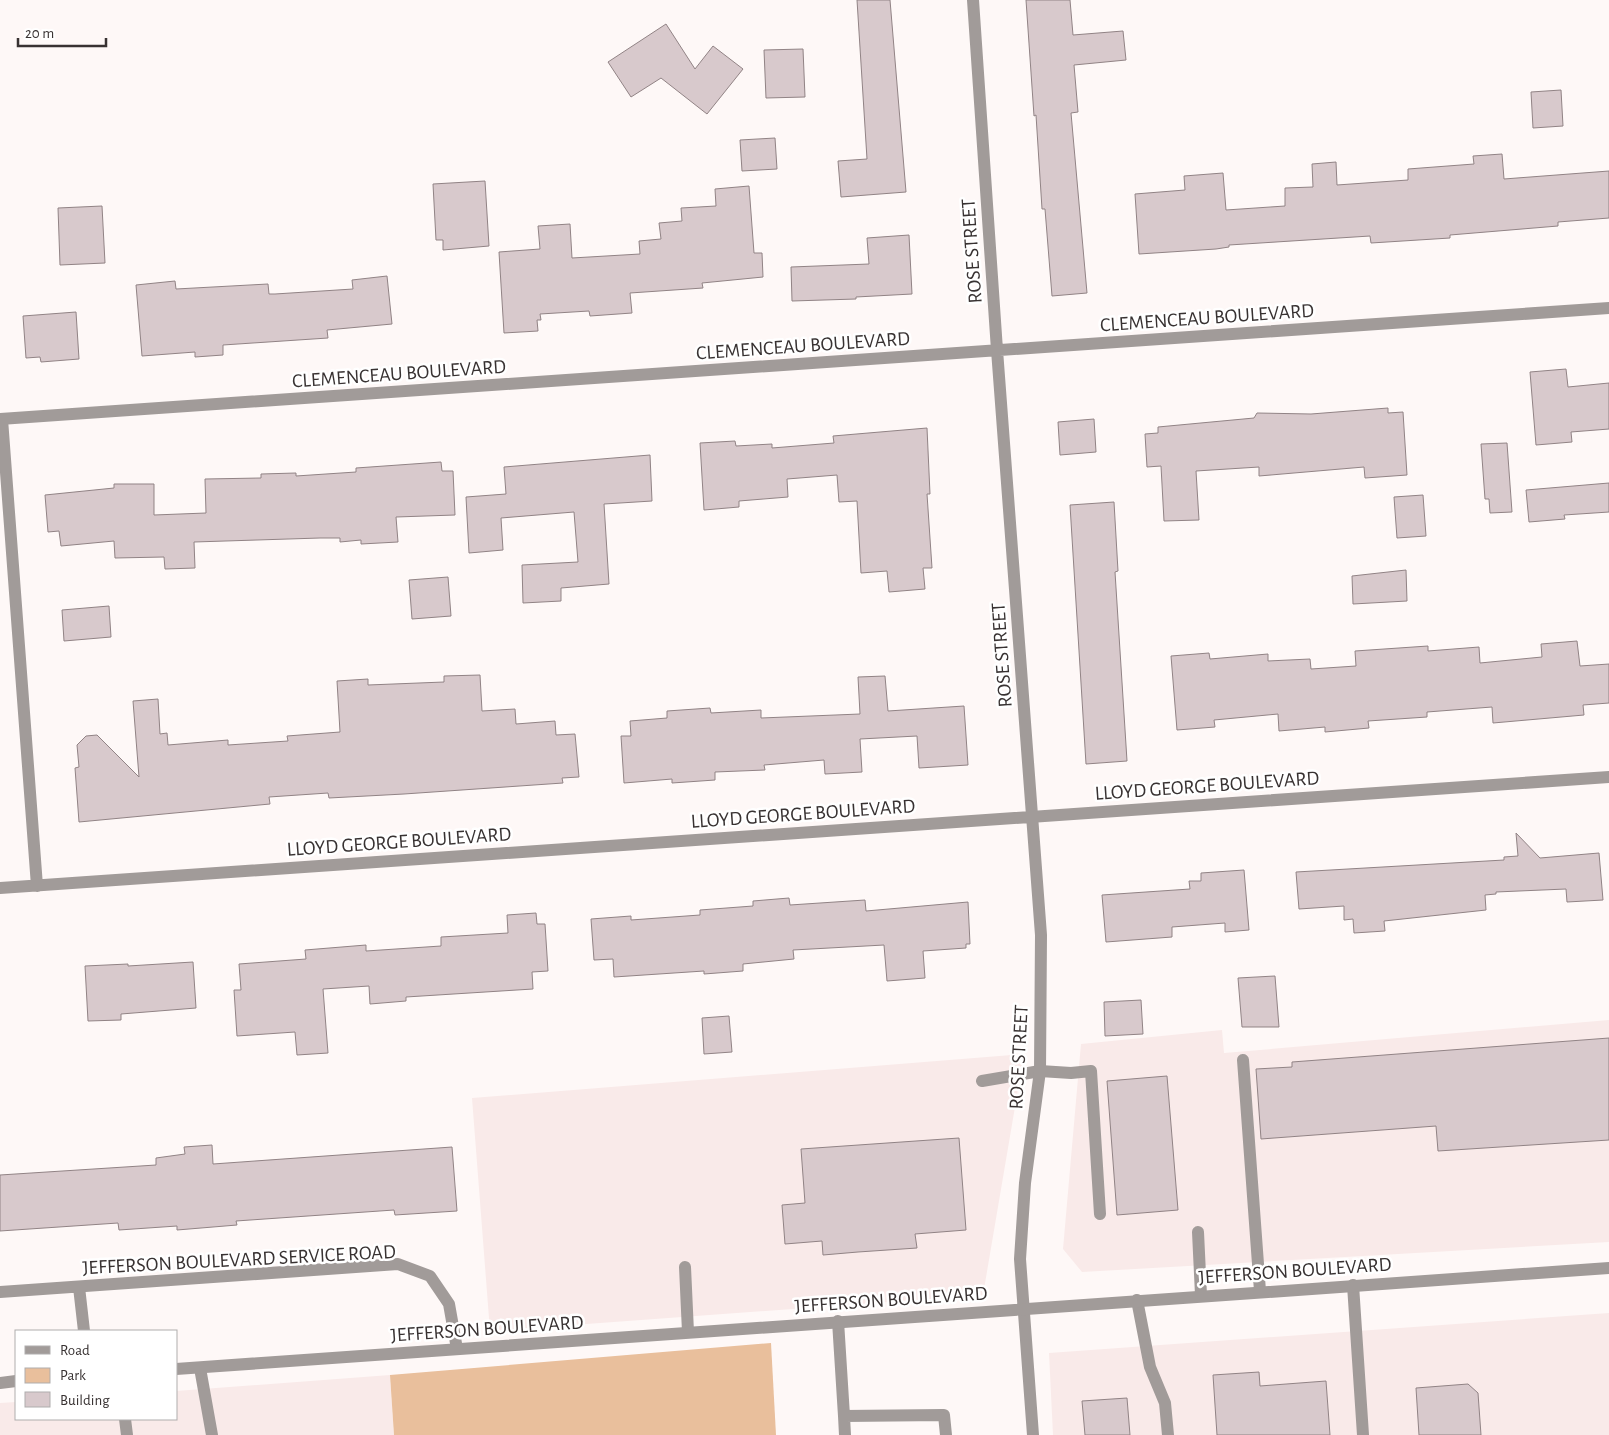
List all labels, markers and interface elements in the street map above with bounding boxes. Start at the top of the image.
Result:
scale bar [18,15,105,47]
text: 20 m [25,26,54,41]
street label: ROSE STREET [958,198,986,304]
street label: CLEMENCEAU BOULEVARD [1099,301,1315,335]
street label: CLEMENCEAU BOULEVARD [695,329,911,363]
street label: CLEMENCEAU BOULEVARD [291,357,507,391]
street label: ROSE STREET [988,602,1016,708]
street label: LLOYD GEORGE BOULEVARD [1094,768,1320,804]
street label: LLOYD GEORGE BOULEVARD [690,796,916,832]
street label: LLOYD GEORGE BOULEVARD [286,824,512,860]
street label: ROSE STREET [1006,1004,1032,1110]
street label: JEFFERSON BOULEVARD SERVICE ROAD [82,1242,396,1278]
street label: JEFFERSON BOULEVARD [1198,1254,1392,1288]
street label: JEFFERSON BOULEVARD [794,1283,988,1317]
street label: JEFFERSON BOULEVARD [390,1312,584,1346]
legend [15,1330,178,1420]
text: Road [60,1343,90,1358]
text: Park [60,1368,86,1383]
text: Building [60,1393,110,1408]

